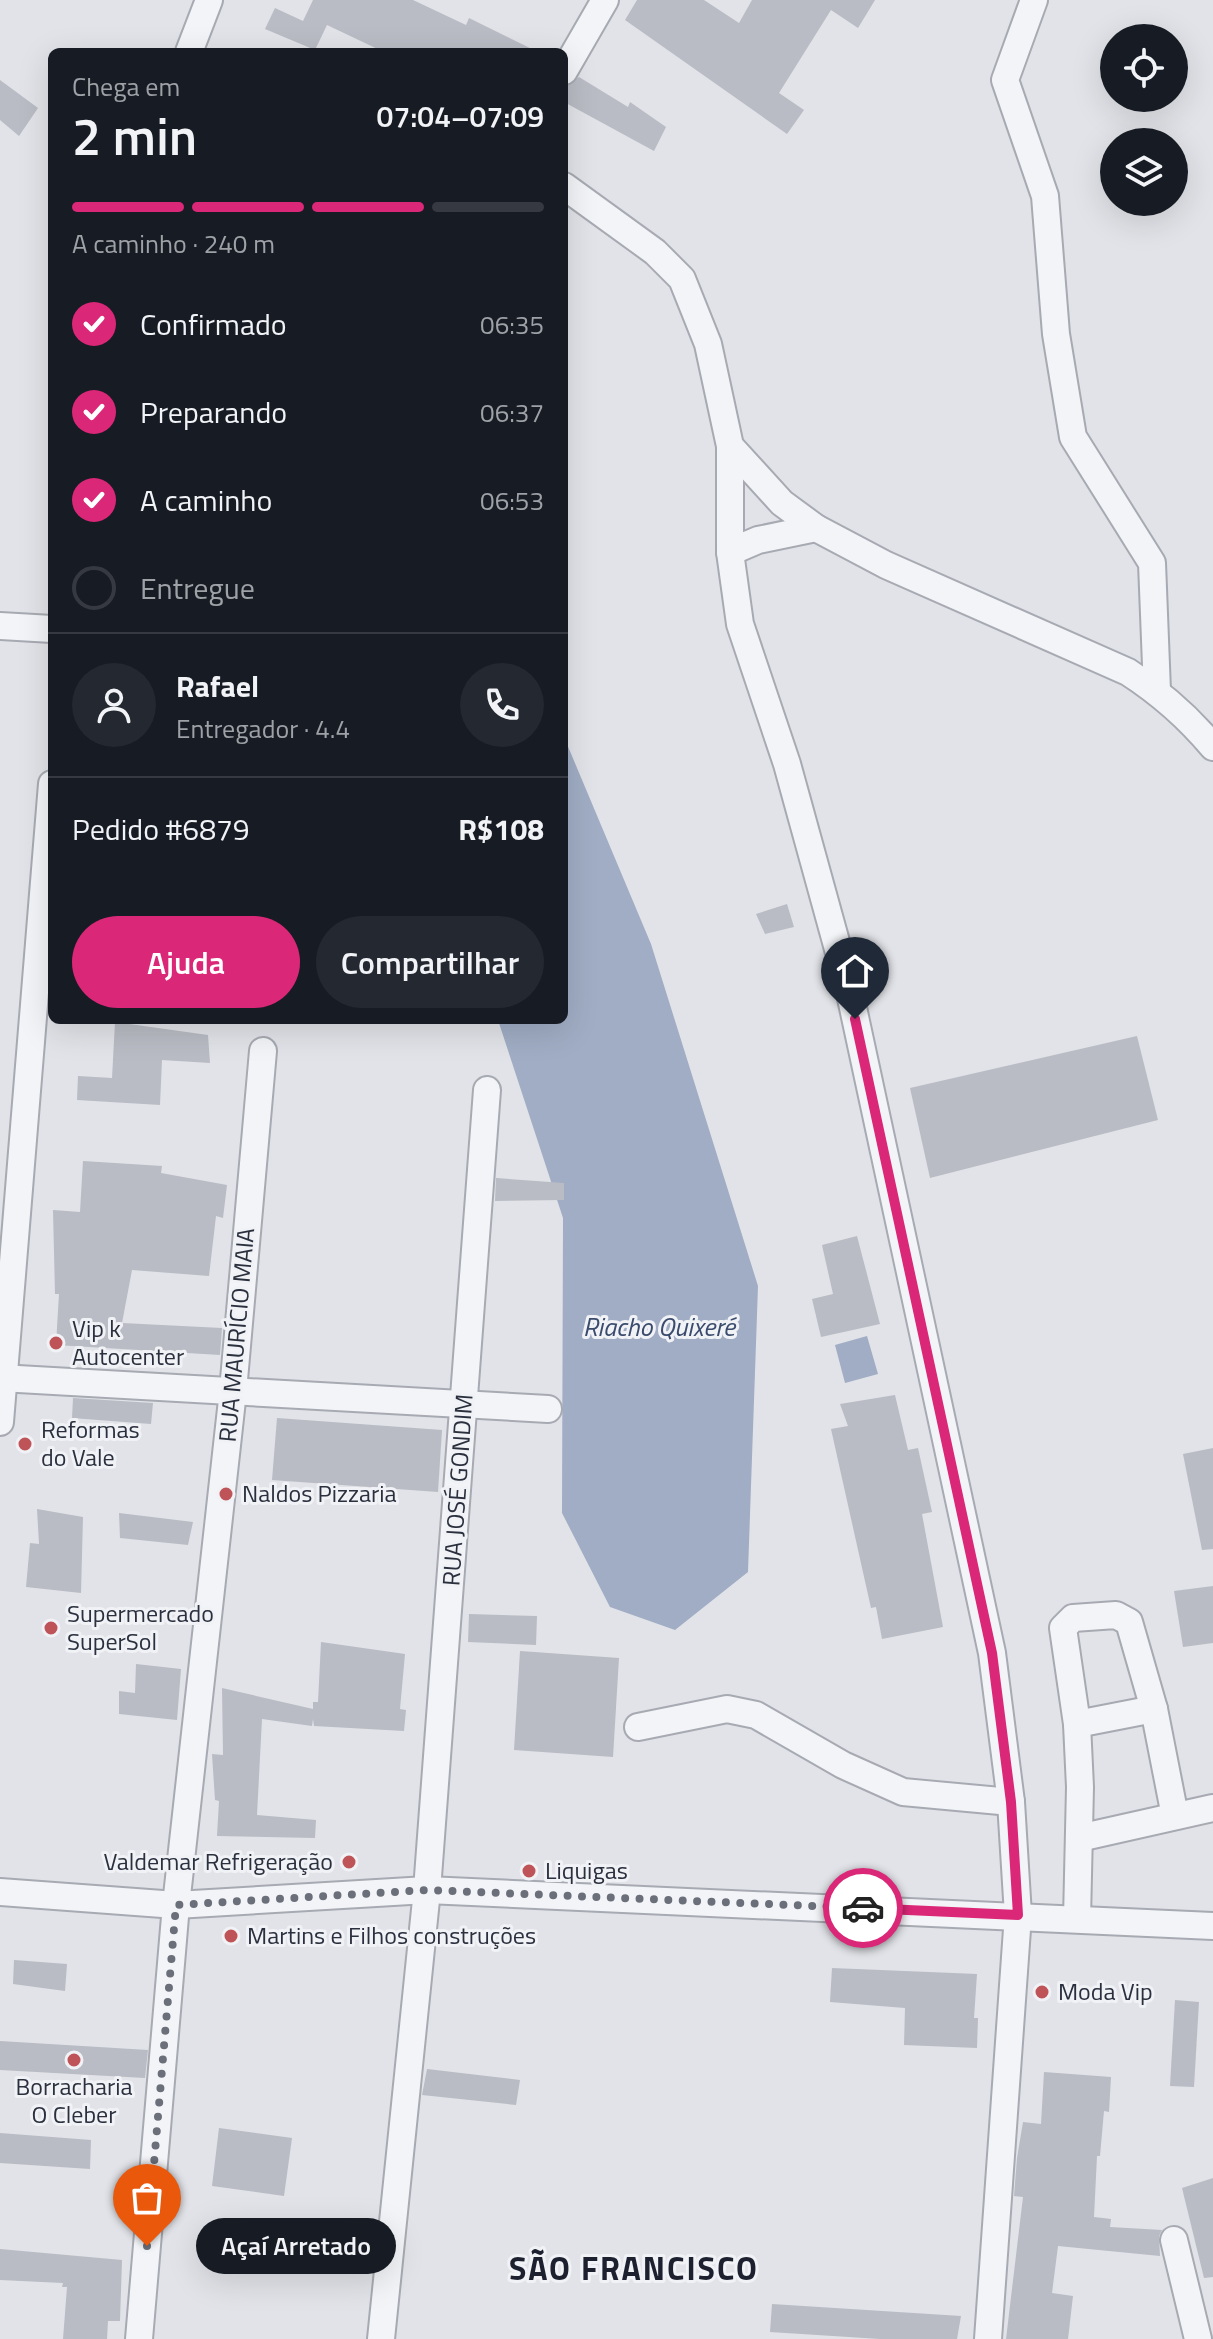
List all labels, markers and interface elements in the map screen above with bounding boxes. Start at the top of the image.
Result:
map controls [1100,24,1188,216]
button: locate [1100,24,1188,112]
text: Chega em [72,67,180,106]
text: 07:04–07:09 [377,93,544,139]
text: 2 min [72,96,197,175]
button: layers [1100,128,1188,216]
text: A caminho · 240 m [72,224,275,263]
text: Confirmado [140,301,287,347]
icon: check [72,302,116,346]
text: 06:35 [480,305,544,344]
text: Preparando [140,389,287,435]
icon: check [72,390,116,434]
text: 06:37 [480,393,544,432]
text: A caminho [140,477,272,523]
icon: check [72,478,116,522]
text: 06:53 [480,481,544,520]
text: Entregue [140,565,255,611]
button: person [72,663,156,747]
text: Rafael [176,663,259,709]
button: phone [460,663,544,747]
text: Entregador · 4.4 [176,709,350,748]
text: Pedido #6879 [72,806,250,852]
text: R$108 [458,806,544,852]
button: Ajuda [72,916,300,1008]
button: Compartilhar [316,916,544,1008]
pin [821,937,889,1019]
icon: home [833,949,877,993]
street label: RUA MAURÍCIO MAIA [209,1226,263,1444]
water label: Riacho Quixeré [583,1307,737,1346]
place label: Vip k Autocenter [72,1310,184,1374]
marker: Vip k Autocenter [47,1334,65,1352]
street label: RUA JOSÉ GONDIM [432,1393,482,1587]
place label: Reformas do Vale [41,1411,140,1475]
marker: Reformas do Vale [16,1435,34,1453]
place label: Naldos Pizzaria [242,1475,397,1511]
marker: Naldos Pizzaria [217,1485,235,1503]
place label: Supermercado SuperSol [67,1595,214,1659]
marker: Supermercado SuperSol [42,1619,60,1637]
place label: Valdemar Refrigeração [103,1843,333,1879]
place label: Liquigas [545,1852,628,1888]
marker: Valdemar Refrigeração [340,1853,358,1871]
marker: Liquigas [520,1862,538,1880]
courier [823,1868,903,1948]
icon: car [841,1886,885,1930]
place label: Martins e Filhos construções [247,1917,536,1953]
marker: Martins e Filhos construções [222,1927,240,1945]
place label: Moda Vip [1058,1973,1153,2009]
marker: Moda Vip [1033,1983,1051,2001]
marker: Borracharia O Cleber [65,2051,83,2069]
place label: Borracharia O Cleber [15,2068,133,2132]
pin [113,2164,181,2246]
icon: bag [125,2176,169,2220]
callout: Açaí Arretado [195,2218,395,2274]
text: Açaí Arretado [221,2226,371,2265]
district label: SÃO FRANCISCO [509,2244,759,2292]

